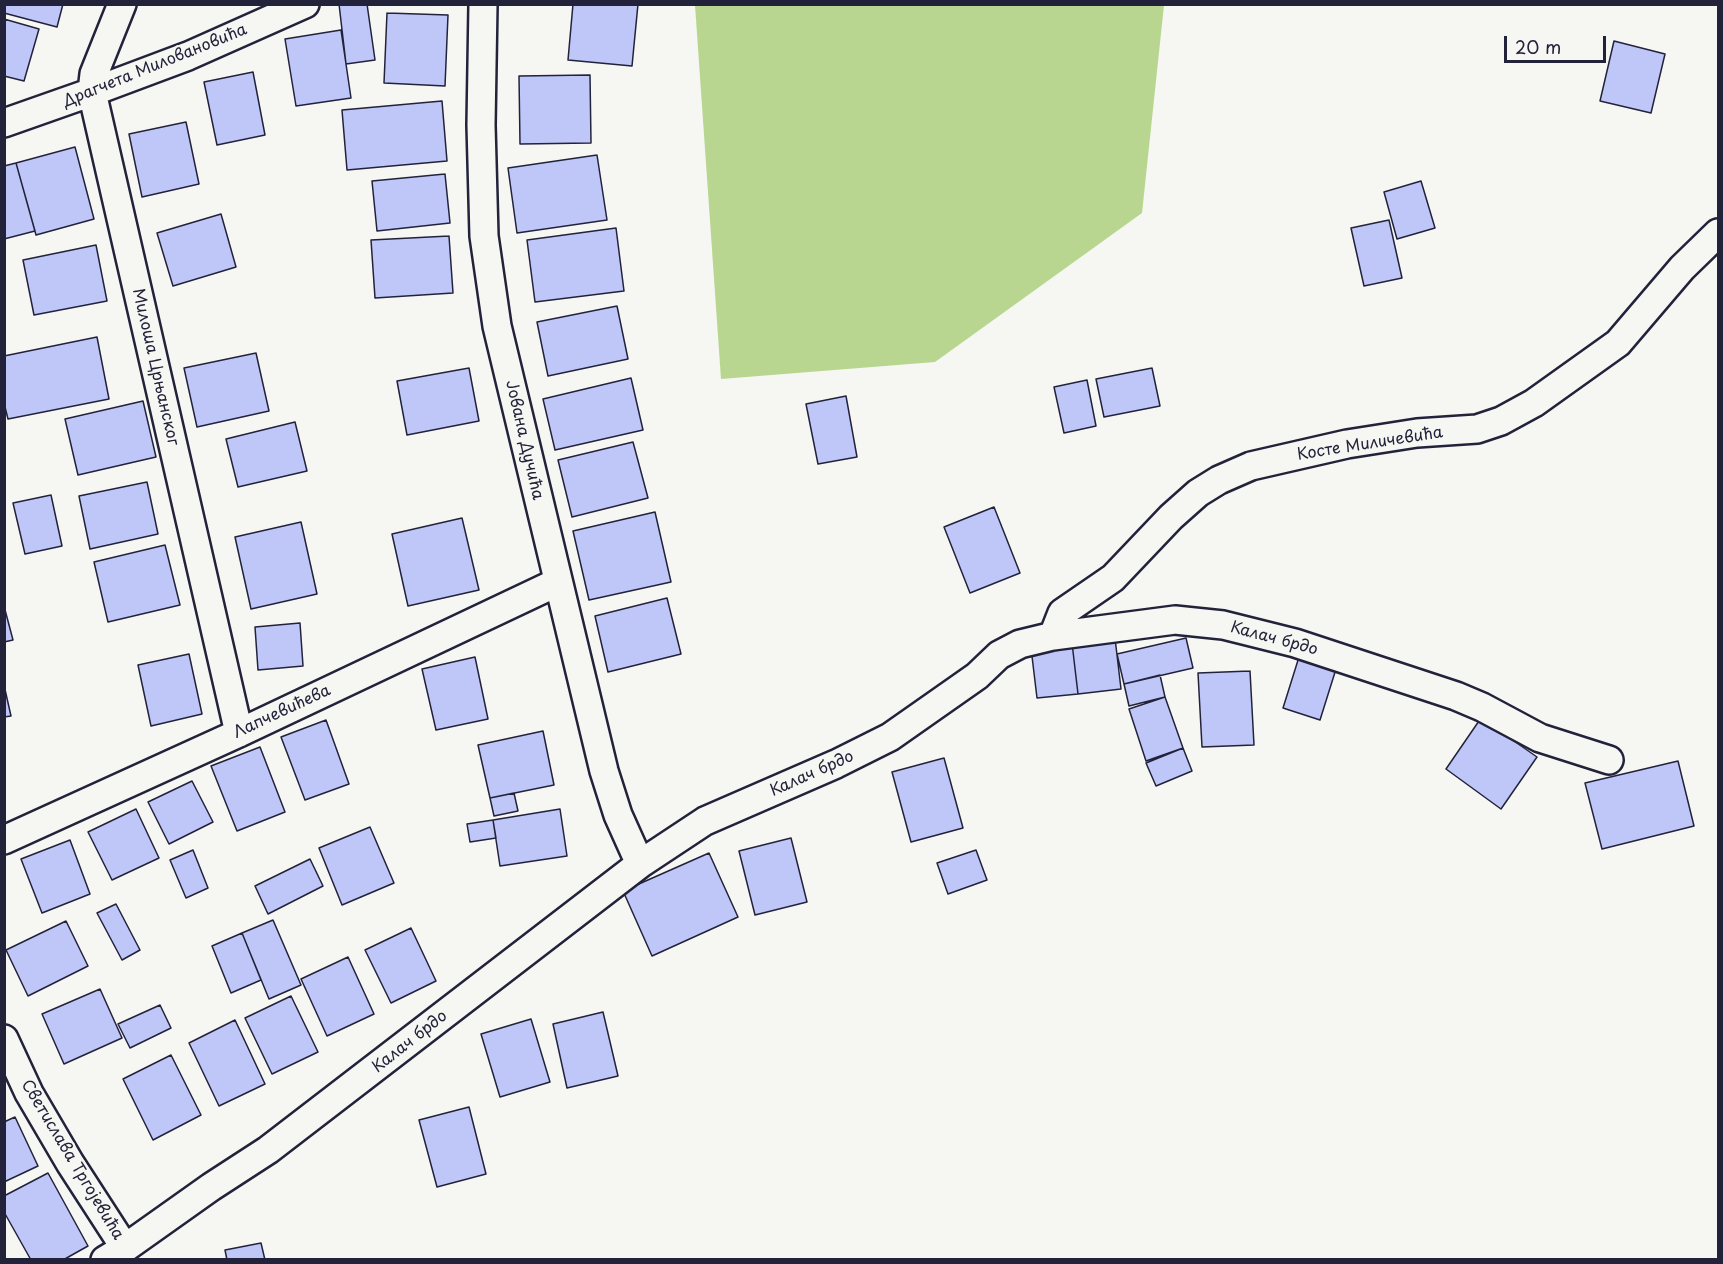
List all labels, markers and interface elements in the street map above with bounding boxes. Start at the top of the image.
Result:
street label: Драгчета Миловановића [60,20,250,112]
scale bar [1507,24,1609,62]
text: 20 m [1515,33,1561,60]
street label: Милоша Црњанског [128,287,182,447]
street label: Јована Дучића [501,378,547,502]
street label: Косте Миличевића [1296,423,1444,465]
street label: Калач брдо [1228,618,1320,660]
street label: Лапчевићева [230,681,334,743]
street label: Калач брдо [767,747,857,801]
street label: Калач брдо [369,1007,451,1077]
street label: Светислава Тргојевића [17,1077,127,1243]

